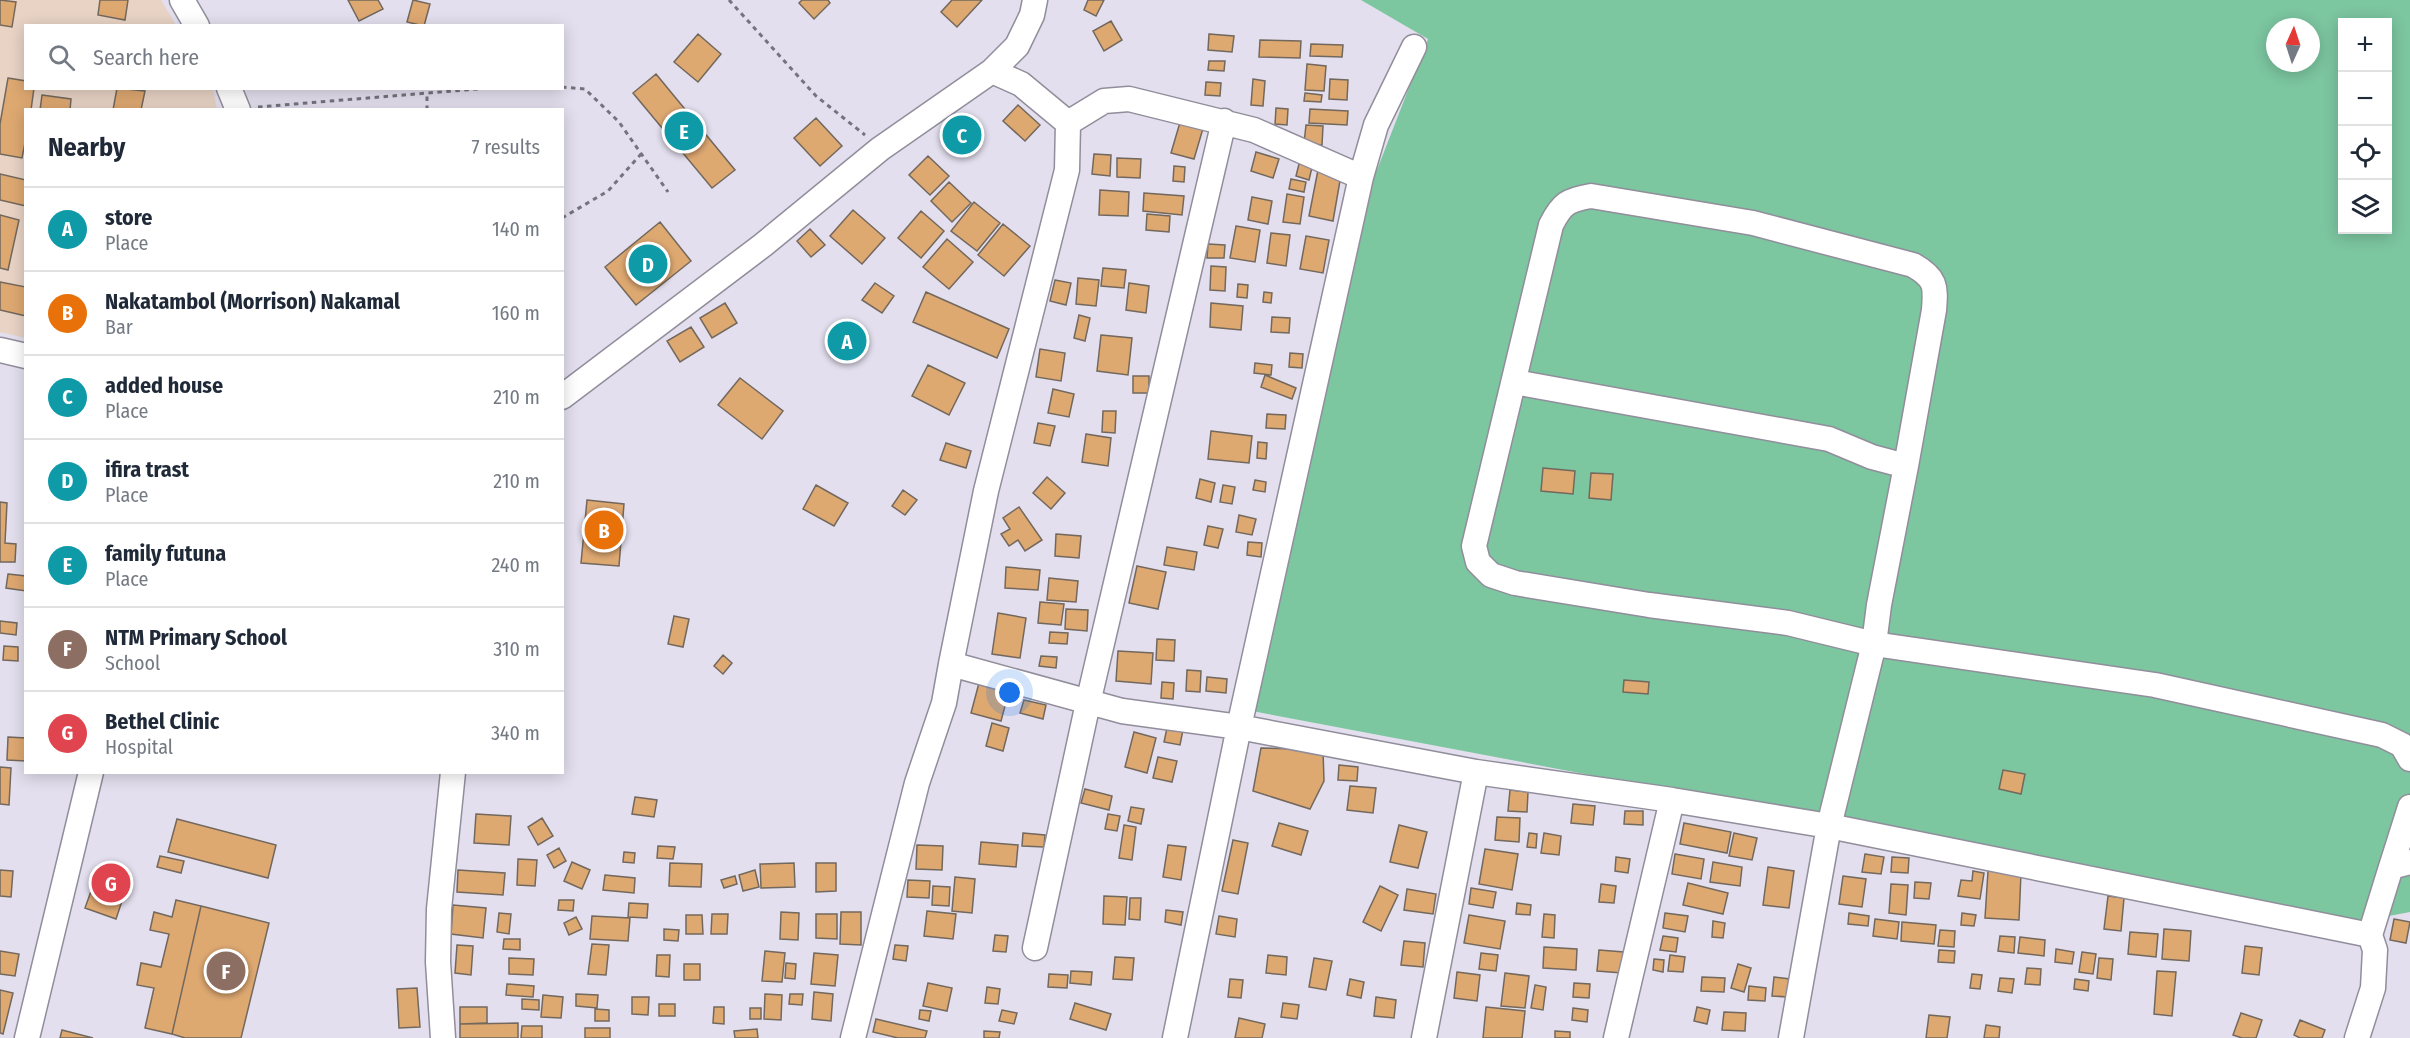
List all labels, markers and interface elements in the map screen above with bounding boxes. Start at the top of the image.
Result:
north arrow [2266,18,2320,72]
map controls [2338,18,2392,234]
button: + [2338,18,2392,72]
search box [24,24,564,90]
icon: search [45,41,78,74]
text: Search here [93,44,199,71]
button: − [2338,72,2392,126]
pin: E [664,108,704,154]
pin: C [942,112,982,158]
button: locate [2338,126,2392,180]
text: Nearby [48,132,125,163]
text: 7 results [472,135,540,159]
button: layers [2338,180,2392,234]
text: store [105,204,152,231]
text: A [62,217,73,241]
text: 140 m [492,217,540,241]
text: Place [105,231,148,255]
pin: D [628,242,668,286]
text: Nakatambol (Morrison) Nakamal [105,288,400,315]
text: B [62,301,73,325]
text: 160 m [492,301,540,325]
text: Bar [105,315,133,339]
pin: A [828,318,866,364]
text: added house [105,372,223,399]
text: C [62,385,73,409]
text: 210 m [493,385,540,409]
text: Place [105,399,148,423]
text: ifira trast [105,456,189,483]
text: D [62,469,73,493]
text: 210 m [493,469,540,493]
text: Place [105,483,148,507]
pin: B [584,508,624,552]
text: family futuna [105,540,226,567]
text: E [63,553,72,577]
text: 240 m [491,553,540,577]
text: Place [105,567,148,591]
text: NTM Primary School [105,624,287,651]
text: F [63,637,72,661]
text: 310 m [493,637,540,661]
text: School [105,651,160,675]
your location [995,678,1024,707]
text: Bethel Clinic [105,708,219,735]
text: G [62,721,73,745]
text: 340 m [491,721,540,745]
text: Hospital [105,735,173,759]
pin: G [92,860,130,906]
pin: F [206,948,246,994]

